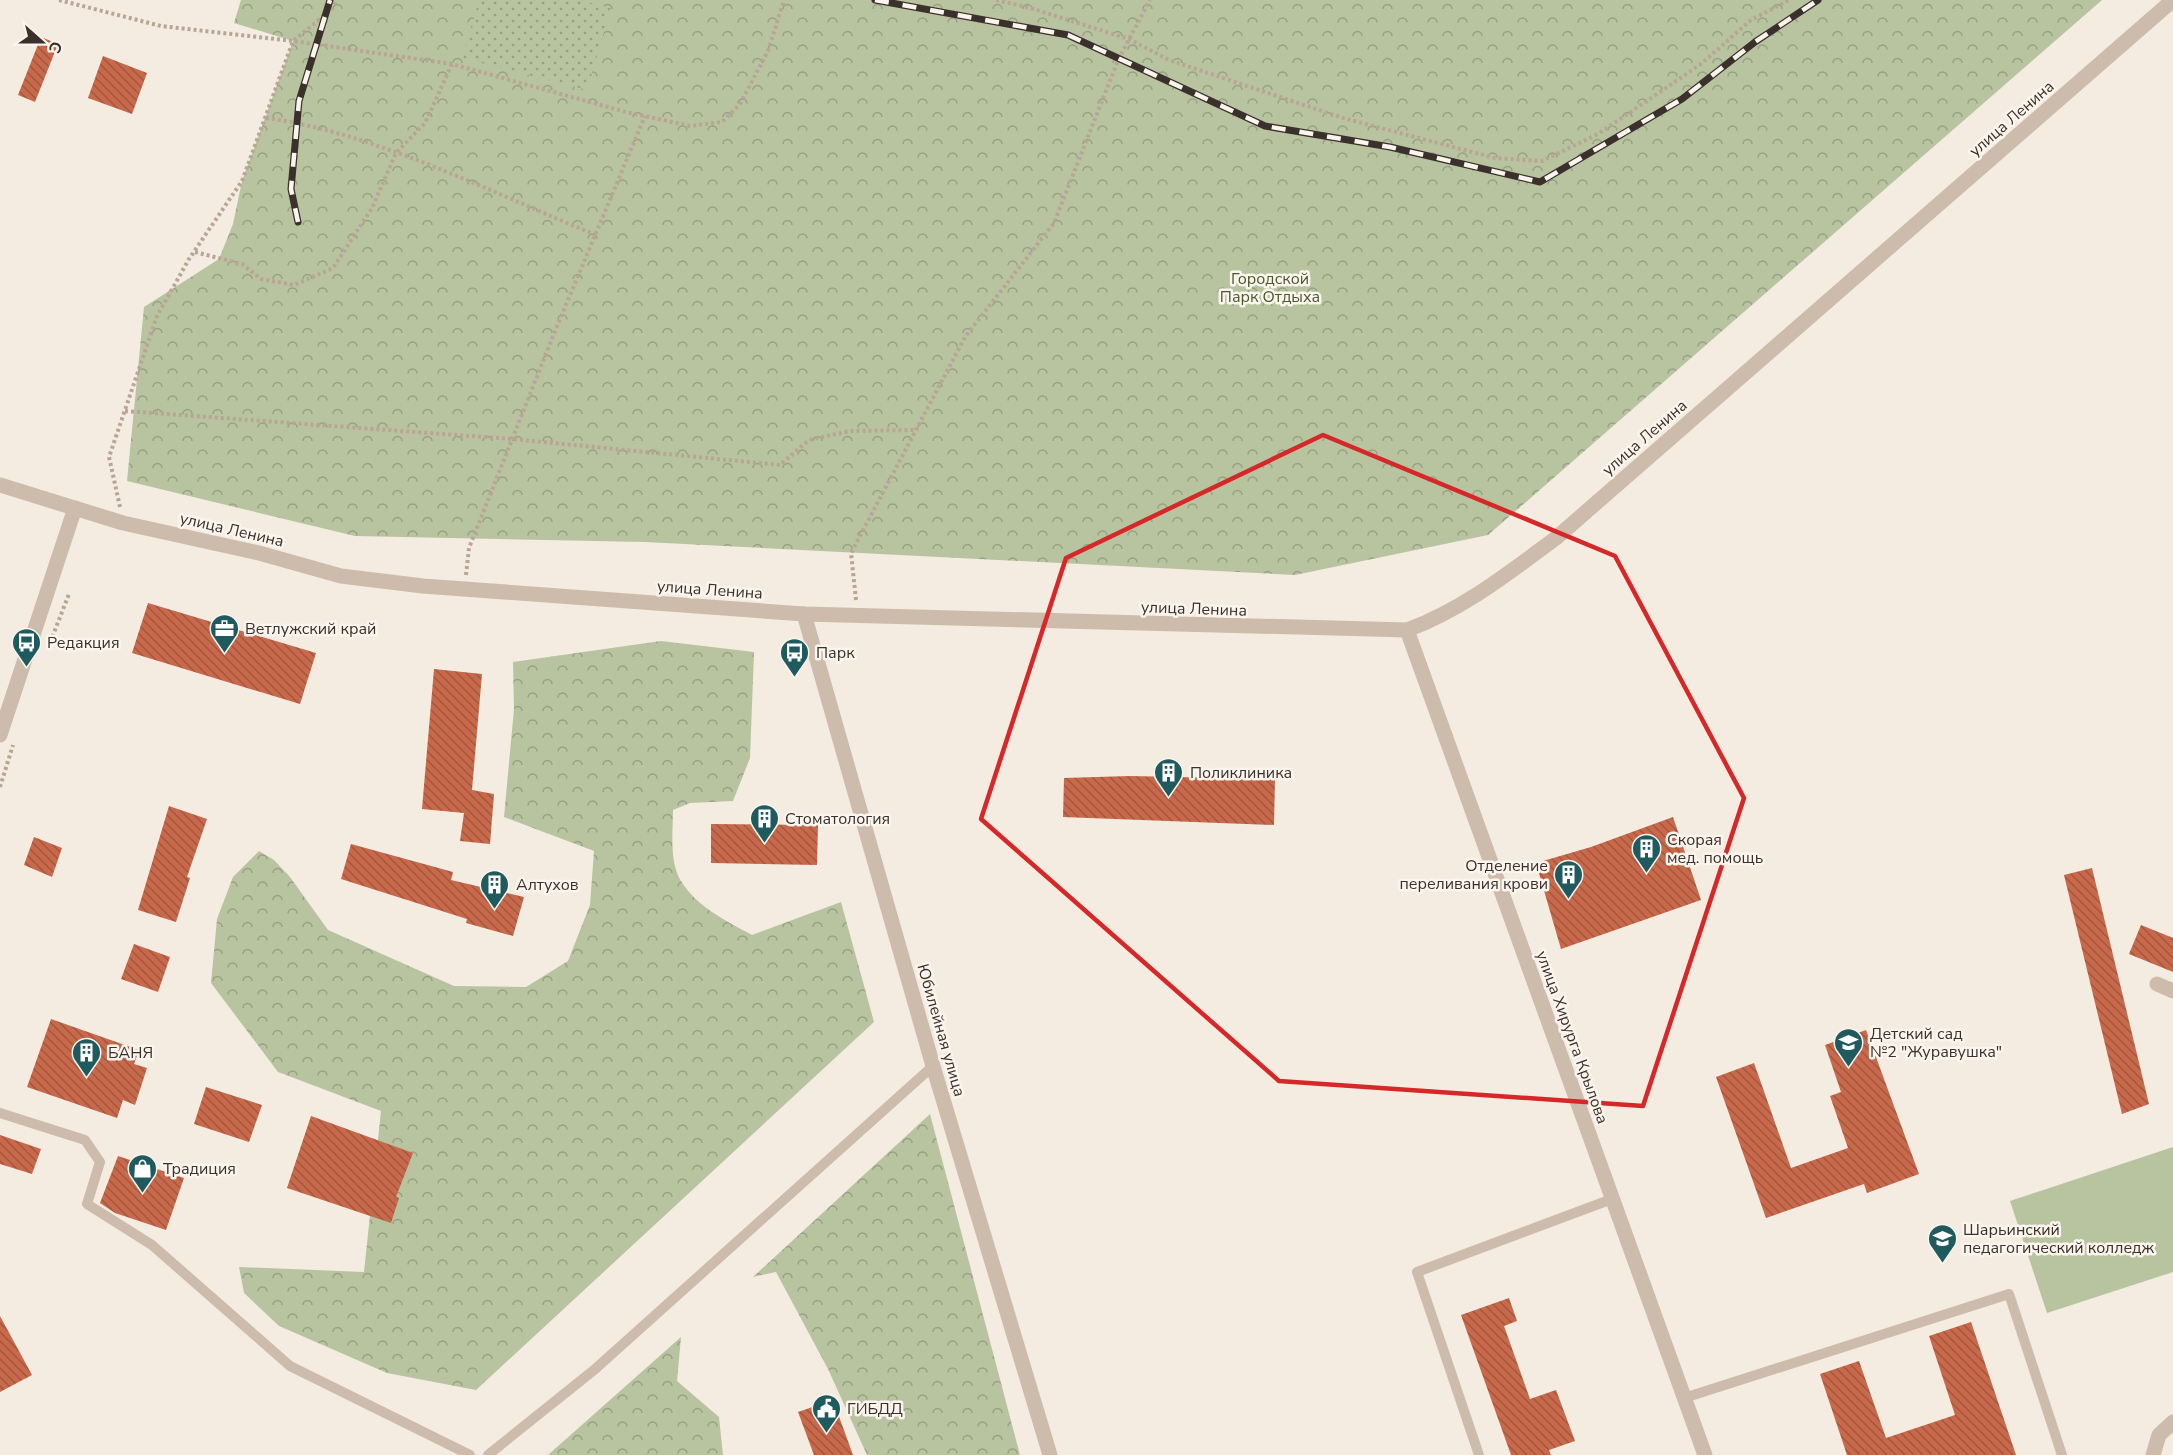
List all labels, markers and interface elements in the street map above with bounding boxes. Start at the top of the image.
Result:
north arrow [12,12,72,72]
text: С [43,38,67,56]
street label: улица Ленина [1964,76,2059,162]
park label: Городской Парк Отдыха [1220,268,1320,308]
street label: улица Ленина [1597,395,1692,481]
street label: улица Ленина [178,507,286,553]
street label: улица Ленина [656,575,764,605]
street label: улица Ленина [1141,596,1247,622]
office icon: Ветлужский край [208,612,240,654]
place label: Ветлужский край [245,618,376,640]
bus stop icon: Редакция [10,626,42,668]
place label: Редакция [47,632,120,654]
bus stop icon: Парк [779,636,811,678]
place label: Парк [816,642,855,664]
building icon: Поликлиника [1153,756,1185,798]
place label: Поликлиника [1190,762,1292,784]
building icon: Стоматология [748,802,780,844]
place label: Стоматология [785,808,890,830]
place label: Скорая мед. помощь [1667,829,1763,869]
building icon: Скорая мед. помощь [1630,832,1662,874]
place label: Отделение переливания крови [1399,855,1548,895]
building icon: Отделение переливания крови [1553,858,1585,900]
building icon: Алтухов [479,868,511,910]
place label: Алтухов [516,874,579,896]
street label: улица Хирурга Крылова [1531,948,1614,1127]
street label: Юбилейная улица [912,961,971,1099]
place label: Детский сад №2 "Журавушка" [1870,1023,2002,1063]
school or university icon: Детский сад №2 "Журавушка" [1833,1026,1865,1068]
building icon: БАНЯ [71,1036,103,1078]
place label: БАНЯ [108,1042,153,1064]
shop icon: Традиция [126,1152,158,1194]
place label: Традиция [163,1158,236,1180]
place label: Шарьинский педагогический колледж [1963,1219,2155,1259]
school or university icon: Шарьинский педагогический колледж [1926,1222,1958,1264]
public building icon: ГИБДД [810,1392,842,1434]
place label: ГИБДД [847,1398,903,1420]

